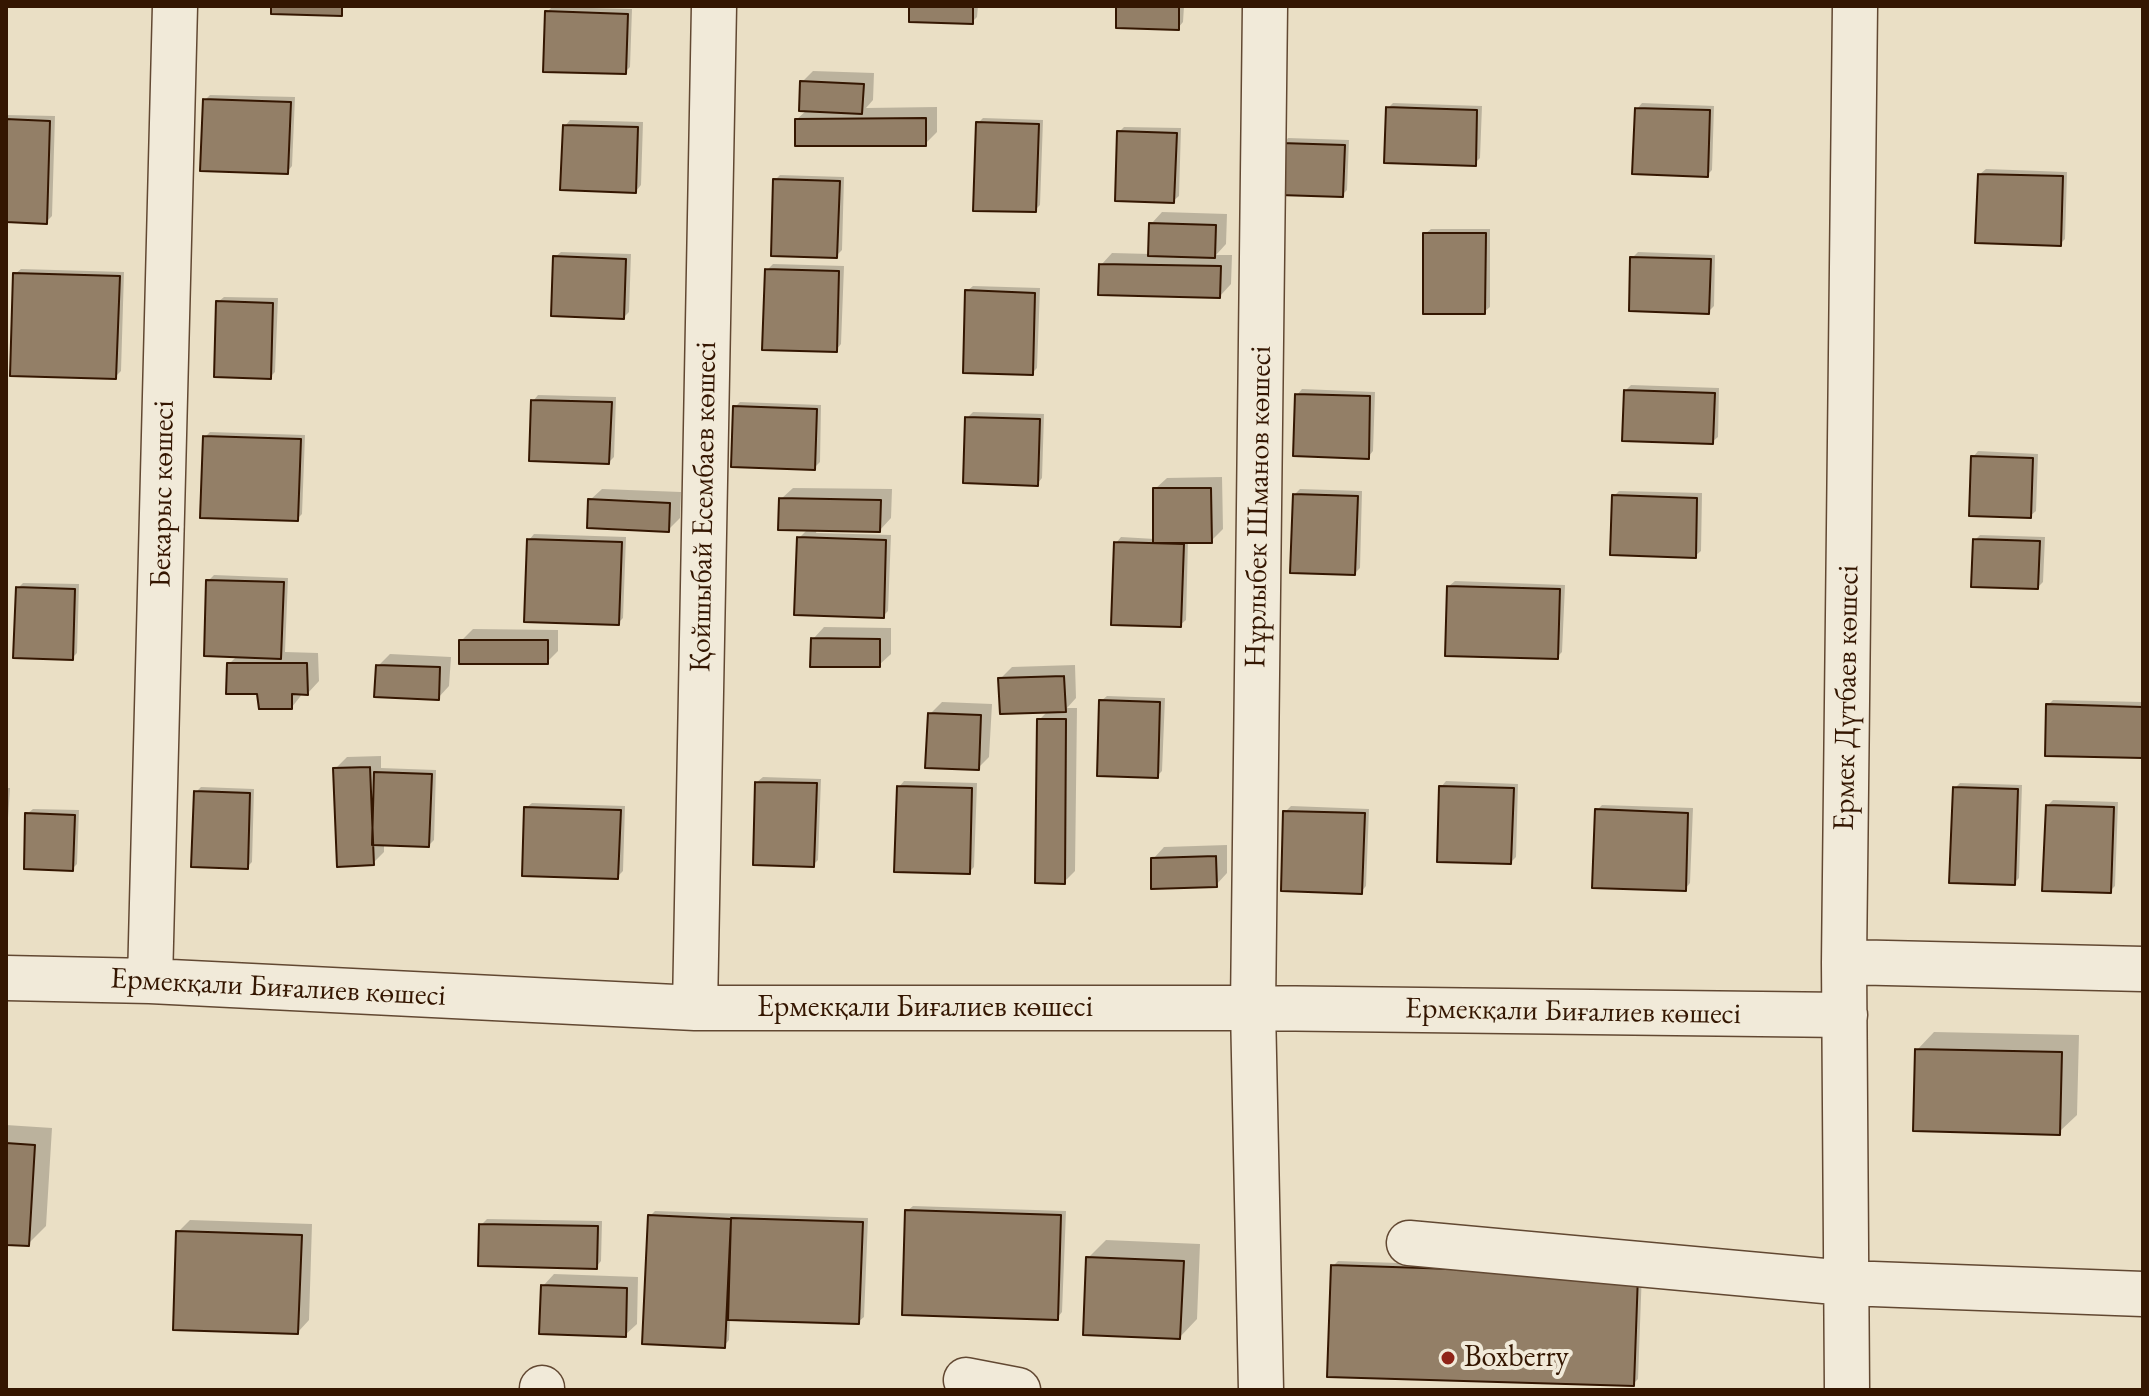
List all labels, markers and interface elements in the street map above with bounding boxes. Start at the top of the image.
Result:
street label: Қойшыбай Есембаев көшесі [683,341,725,673]
street label: Нұрлыбек Шманов көшесі [1238,345,1280,669]
street label: Бекарыс көшесі [143,400,183,588]
street label: Ермек Дүтбаев көшесi [1827,565,1867,831]
street label: Ермекқали Биғалиев көшесі [109,961,447,1015]
street label: Ермекқали Биғалиев көшесі [757,990,1093,1026]
street label: Ермекқали Биғалиев көшесі [1405,991,1741,1033]
place label: Boxberry [1464,1340,1569,1376]
marker: Boxberry [1439,1349,1457,1367]

